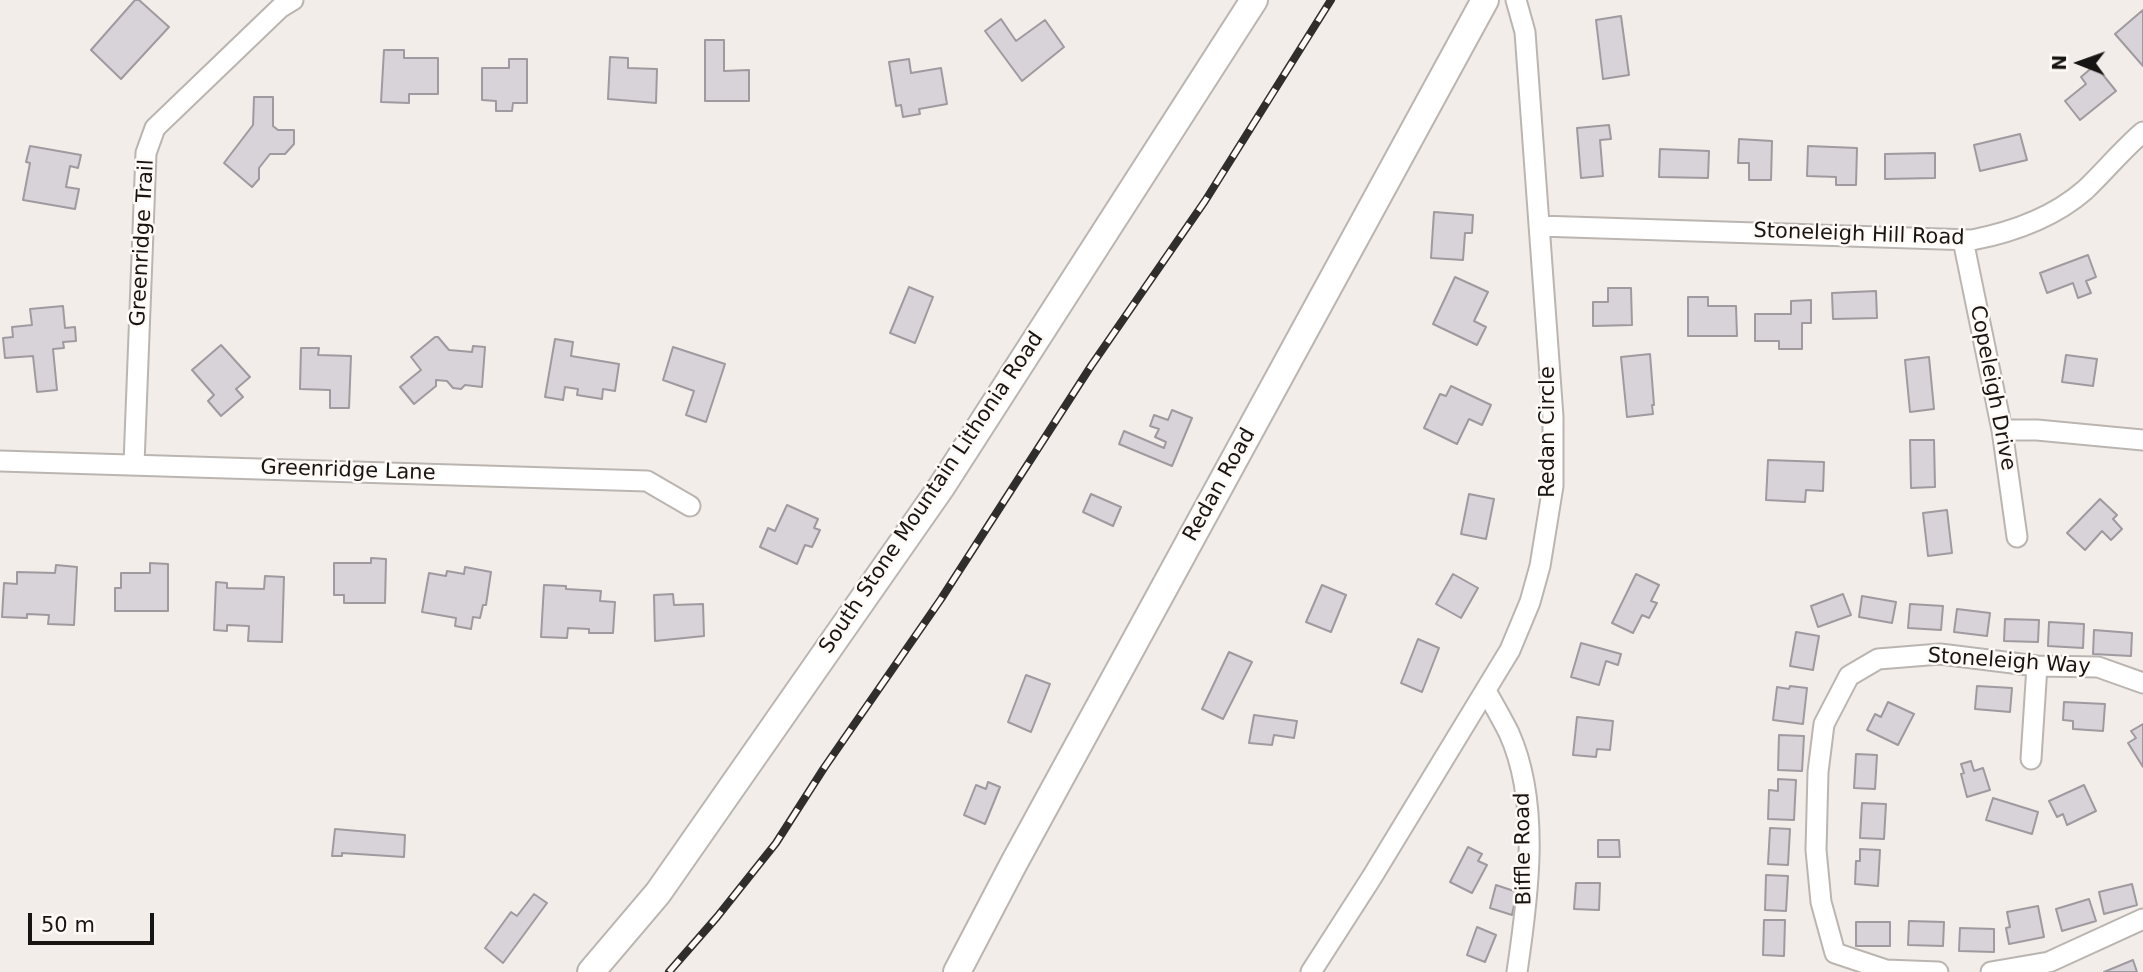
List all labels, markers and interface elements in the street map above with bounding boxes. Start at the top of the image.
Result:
north arrow [2045,28,2115,98]
text: N [2048,54,2070,71]
street label: Greenridge Trail [126,159,160,327]
street label: Stoneleigh Hill Road [1753,219,1965,251]
street label: Copeleigh Drive [1964,303,2020,473]
street label: South Stone Mountain Lithonia Road [815,327,1049,659]
street label: Redan Circle [1536,366,1562,498]
street label: Redan Road [1179,424,1261,546]
street label: Greenridge Lane [260,455,436,487]
street label: Stoneleigh Way [1927,644,2091,680]
street label: Biffle Road [1510,792,1538,906]
scale bar [32,898,158,942]
text: 50 m [41,913,95,937]

